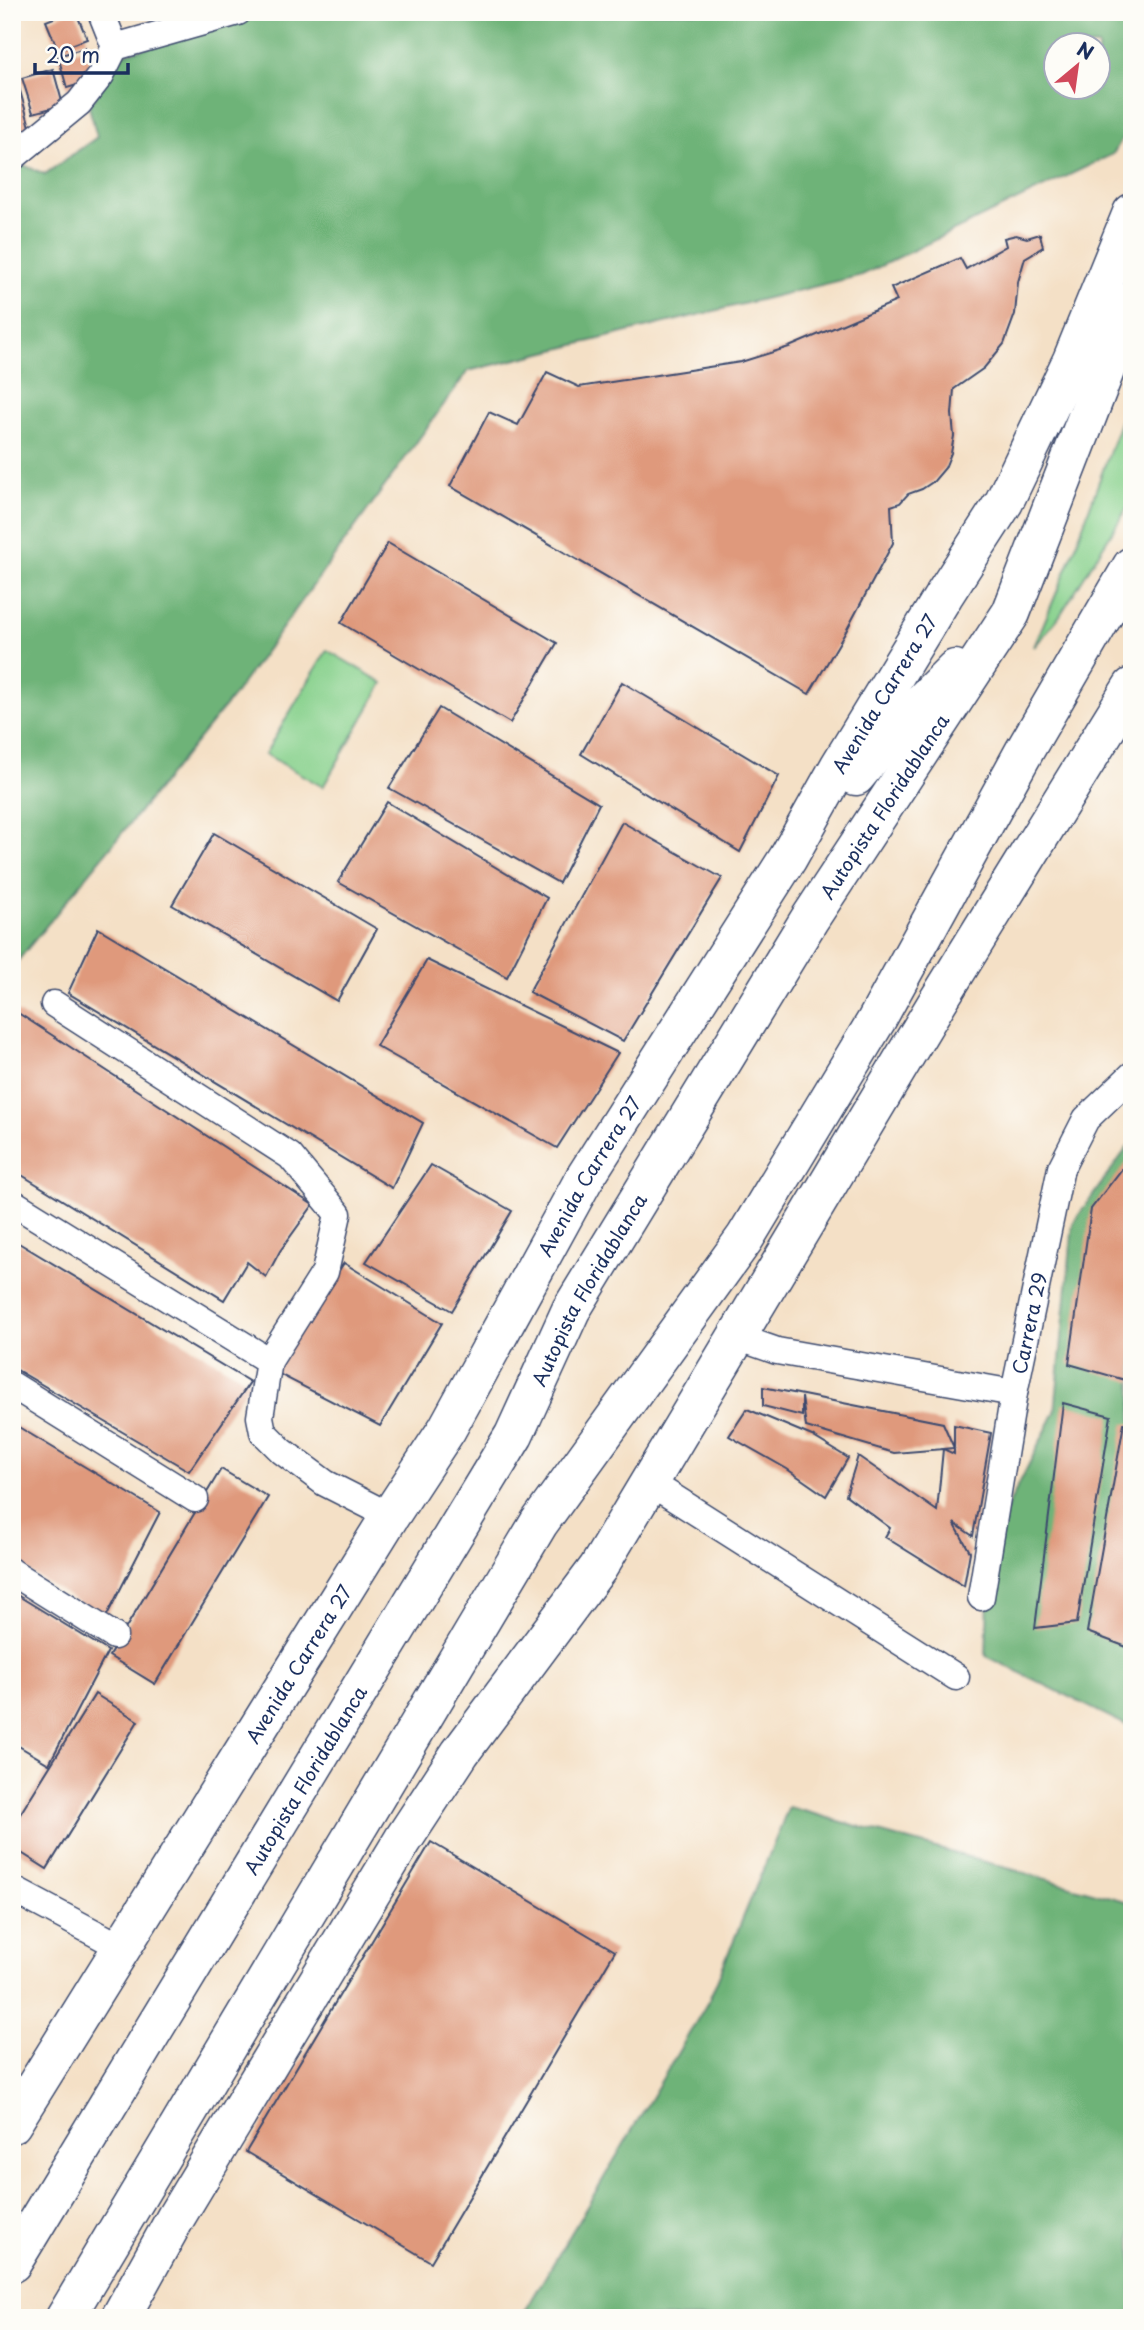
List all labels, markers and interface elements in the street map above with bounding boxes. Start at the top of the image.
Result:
scale bar [35,32,128,76]
north arrow [1042,32,1112,102]
text: N [1072,34,1099,66]
text: 20 m [46,38,100,70]
street label: Avenida Carrera 27 [825,608,943,778]
street label: Autopista Floridablanca [813,708,955,904]
street label: Avenida Carrera 27 [530,1090,647,1261]
street label: Autopista Floridablanca [524,1188,653,1390]
street label: Carrera 29 [1004,1270,1053,1377]
street label: Avenida Carrera 27 [238,1579,358,1748]
street label: Autopista Floridablanca [237,1680,373,1880]

